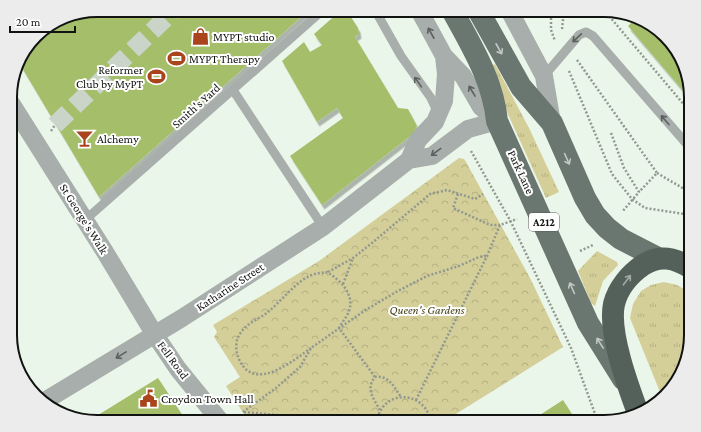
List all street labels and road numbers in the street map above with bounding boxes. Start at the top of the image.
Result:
street label: Smith's Yard [169,80,223,131]
street label: Park Lane [505,148,537,196]
street label: St George's Walk [57,181,111,257]
road number: A212 [529,213,559,231]
street label: Katharine Street [194,259,267,314]
street label: Fell Road [154,338,192,382]

